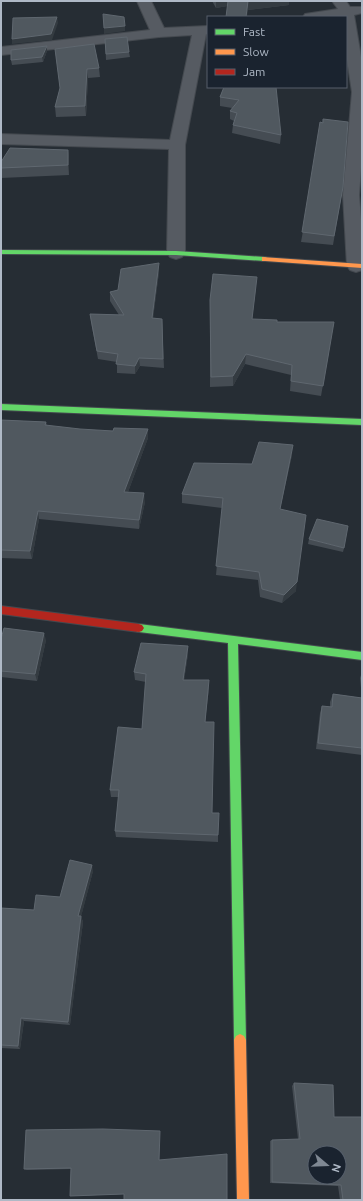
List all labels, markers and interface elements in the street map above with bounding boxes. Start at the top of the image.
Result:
legend [207,16,347,88]
text: Fast [243,25,265,38]
text: Slow [243,45,269,58]
text: Jam [243,65,265,78]
north arrow [307,1145,347,1185]
text: N [329,1162,343,1174]

